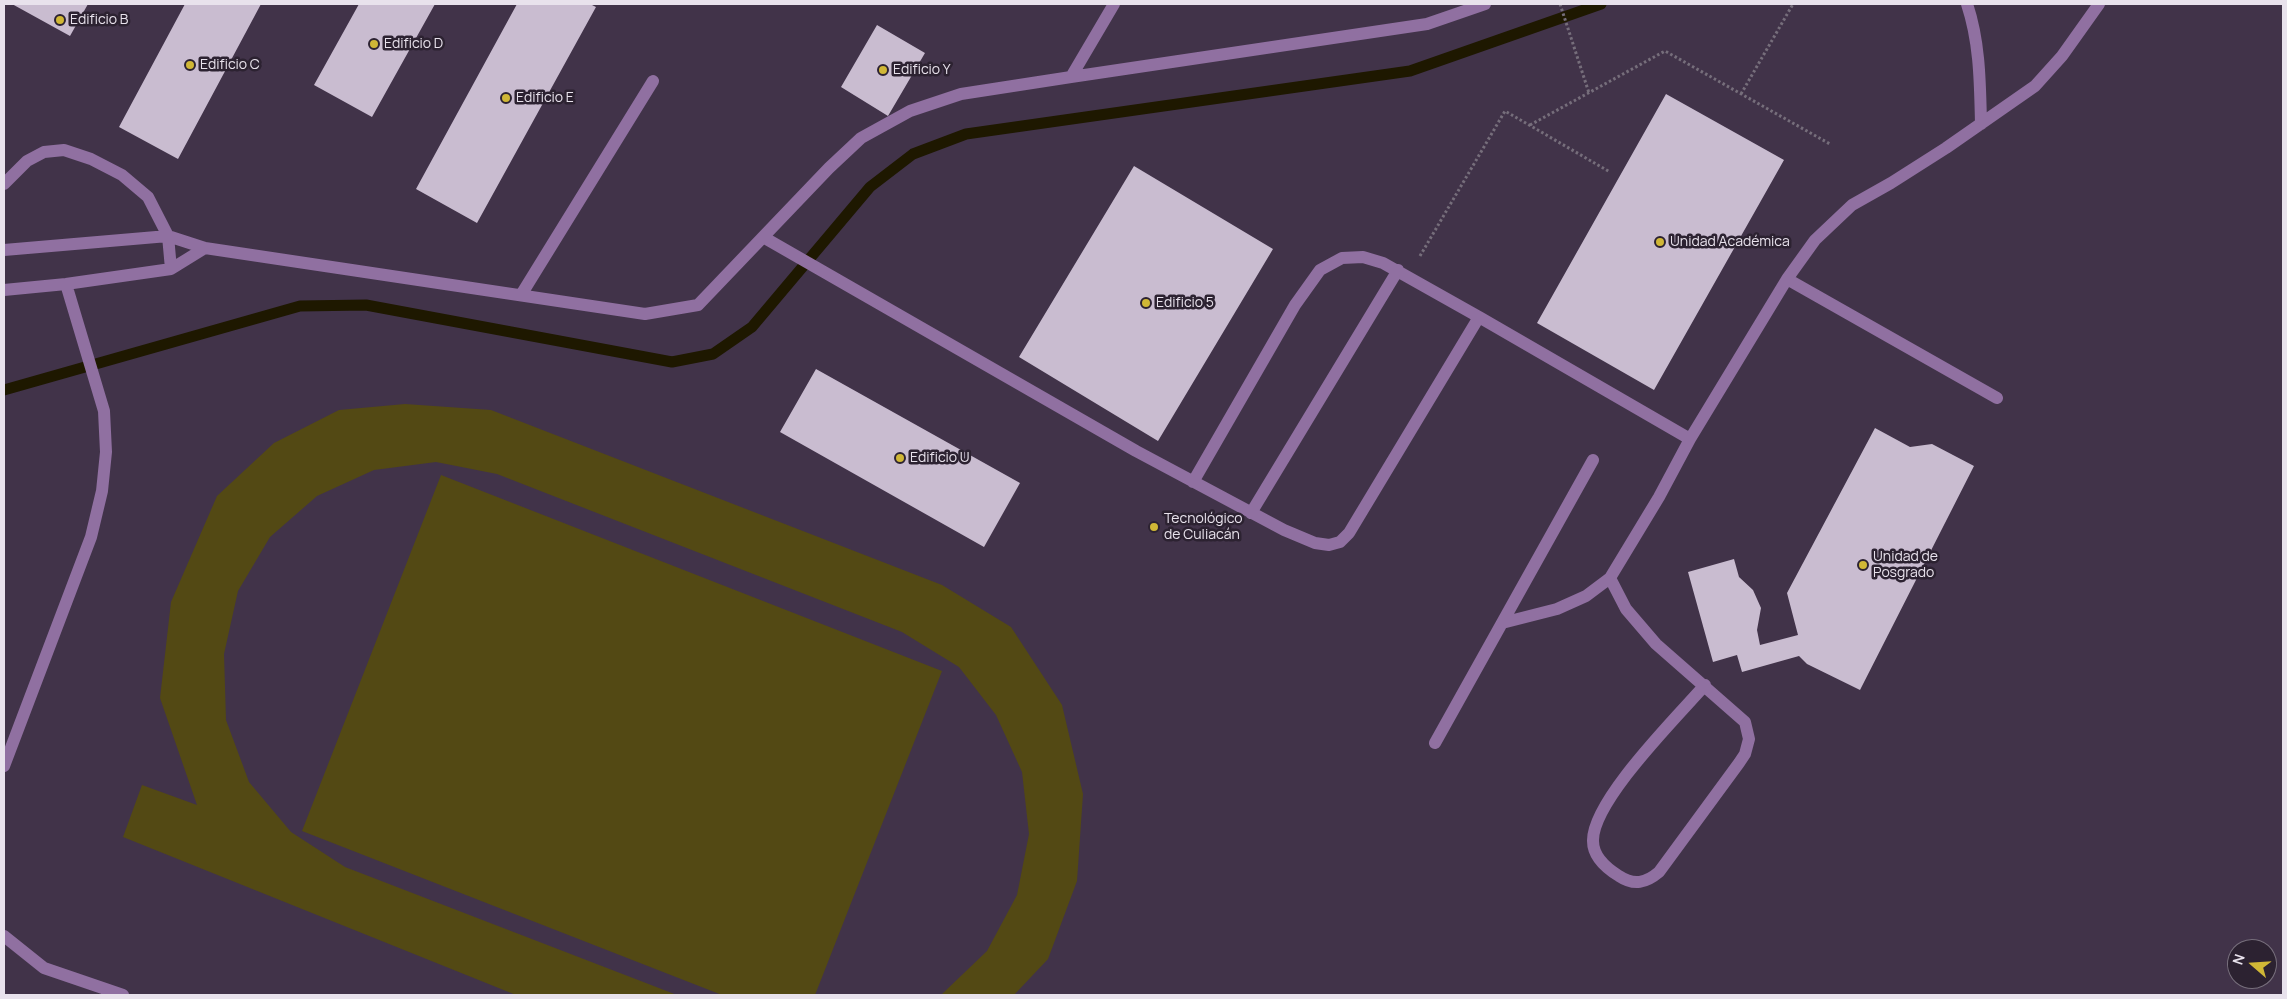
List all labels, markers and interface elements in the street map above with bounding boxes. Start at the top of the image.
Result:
place label: Edificio B [70,12,128,28]
marker: Edificio B [54,14,66,26]
place label: Edificio D [384,36,443,52]
marker: Edificio D [368,38,380,50]
place label: Edificio C [200,57,260,73]
marker: Edificio C [184,59,196,71]
place label: Edificio Y [893,62,951,78]
marker: Edificio Y [877,64,889,76]
place label: Edificio E [516,90,574,106]
marker: Edificio E [500,92,512,104]
place label: Unidad Académica [1670,234,1790,250]
marker: Unidad Académica [1654,236,1666,248]
place label: Edificio 5 [1156,295,1214,311]
marker: Edificio 5 [1140,297,1152,309]
place label: Edificio U [910,450,970,466]
marker: Edificio U [894,452,906,464]
place label: Tecnológico de Culiacán [1164,511,1243,544]
marker: Tecnológico de Culiacán [1148,521,1160,533]
place label: Unidad de Posgrado [1873,549,1938,582]
marker: Unidad de Posgrado [1857,559,1869,571]
north arrow [2227,939,2277,989]
text: N [2228,951,2249,967]

